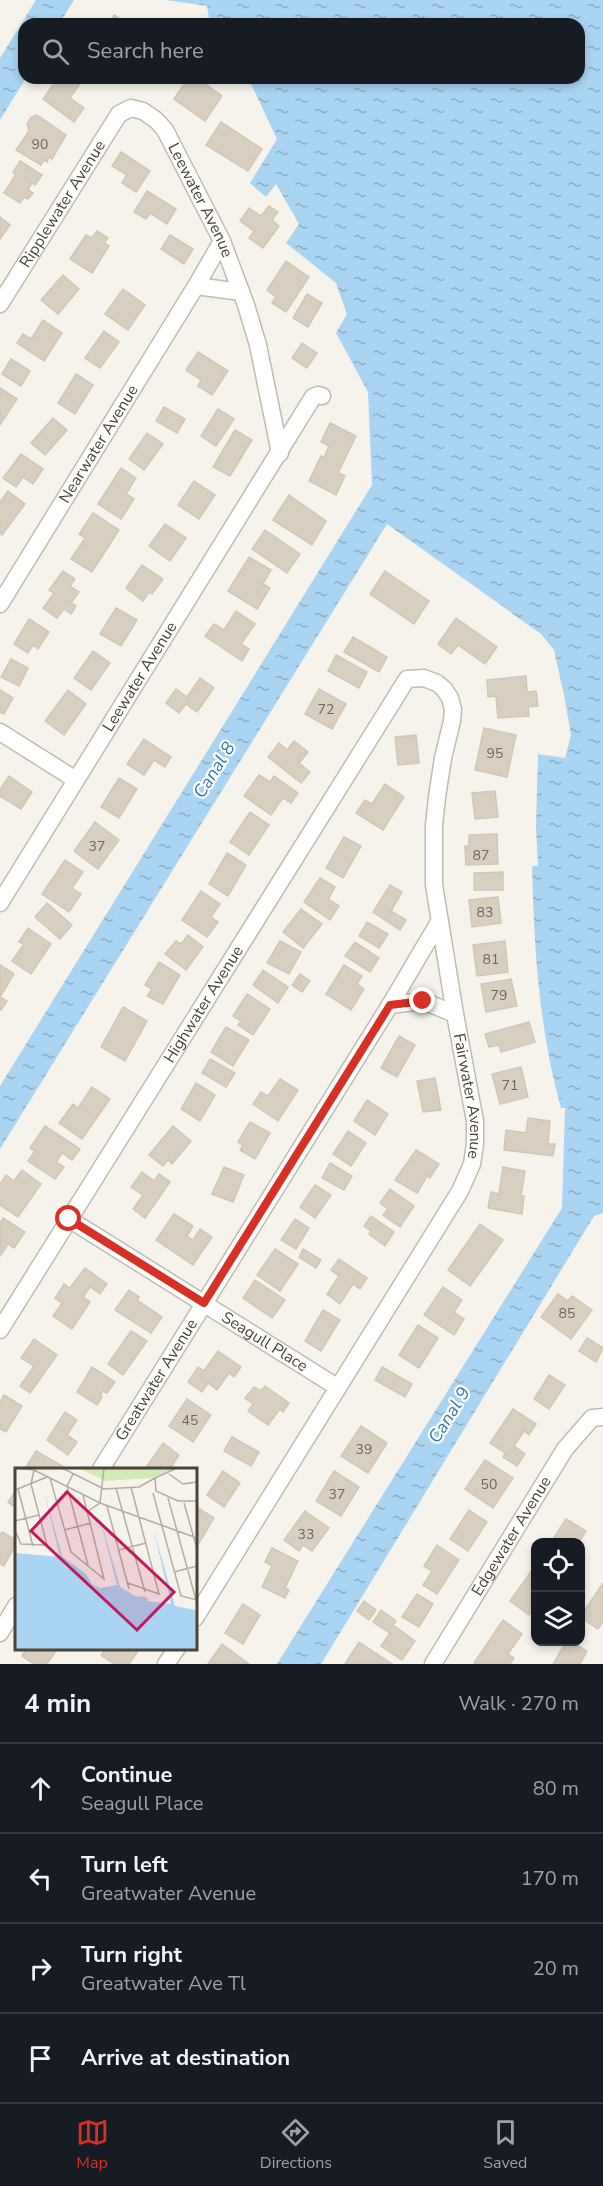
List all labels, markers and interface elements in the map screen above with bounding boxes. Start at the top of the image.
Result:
search box [18,18,585,84]
icon: search [39,35,72,68]
text: Search here [87,36,204,66]
house number: 90 [32,135,48,154]
street label: Ripplewater Avenue [14,136,111,272]
street label: Leewater Avenue [162,139,238,261]
street label: Nearwater Avenue [54,381,143,507]
street label: Leewater Avenue [98,618,182,736]
house number: 72 [318,700,334,719]
water label: Canal 8 [187,737,241,803]
house number: 95 [487,744,503,763]
house number: 37 [89,837,105,856]
house number: 87 [473,846,489,865]
house number: 83 [477,903,493,922]
street label: Highwater Avenue [159,942,249,1067]
house number: 81 [483,950,499,969]
house number: 79 [491,986,507,1005]
route end [409,987,435,1013]
street label: Fairwater Avenue [448,1032,487,1161]
house number: 71 [502,1076,518,1095]
route start [55,1205,81,1231]
house number: 85 [559,1304,575,1323]
street label: Seagull Place [217,1306,312,1377]
street label: Greatwater Avenue [110,1315,203,1445]
water label: Canal 9 [422,1382,476,1448]
house number: 45 [182,1411,198,1430]
house number: 39 [356,1440,372,1459]
inset map [15,1468,196,1649]
street label: Edgewater Avenue [466,1472,557,1600]
house number: 50 [481,1475,497,1494]
house number: 37 [329,1485,345,1504]
house number: 33 [298,1525,314,1544]
map controls [531,1538,585,1646]
button: locate [531,1538,585,1592]
button: layers [531,1592,585,1646]
text: 4 min [24,1686,91,1721]
text: Walk · 270 m [459,1690,579,1717]
text: Continue [81,1760,172,1790]
icon: ahead [24,1772,57,1805]
text: 80 m [533,1775,579,1802]
text: Seagull Place [81,1790,203,1817]
text: Turn left [81,1850,168,1880]
icon: left [24,1862,57,1895]
text: 170 m [521,1865,579,1892]
text: Greatwater Avenue [81,1880,256,1907]
text: Turn right [81,1940,182,1970]
icon: right [24,1952,57,1985]
text: 20 m [533,1955,579,1982]
text: Greatwater Ave Tl [81,1970,246,1997]
icon: arrive [24,2042,57,2075]
text: Arrive at destination [81,2043,290,2073]
tab: Map [76,2116,109,2174]
tab: Directions [260,2116,332,2174]
tab: Saved [483,2116,527,2174]

